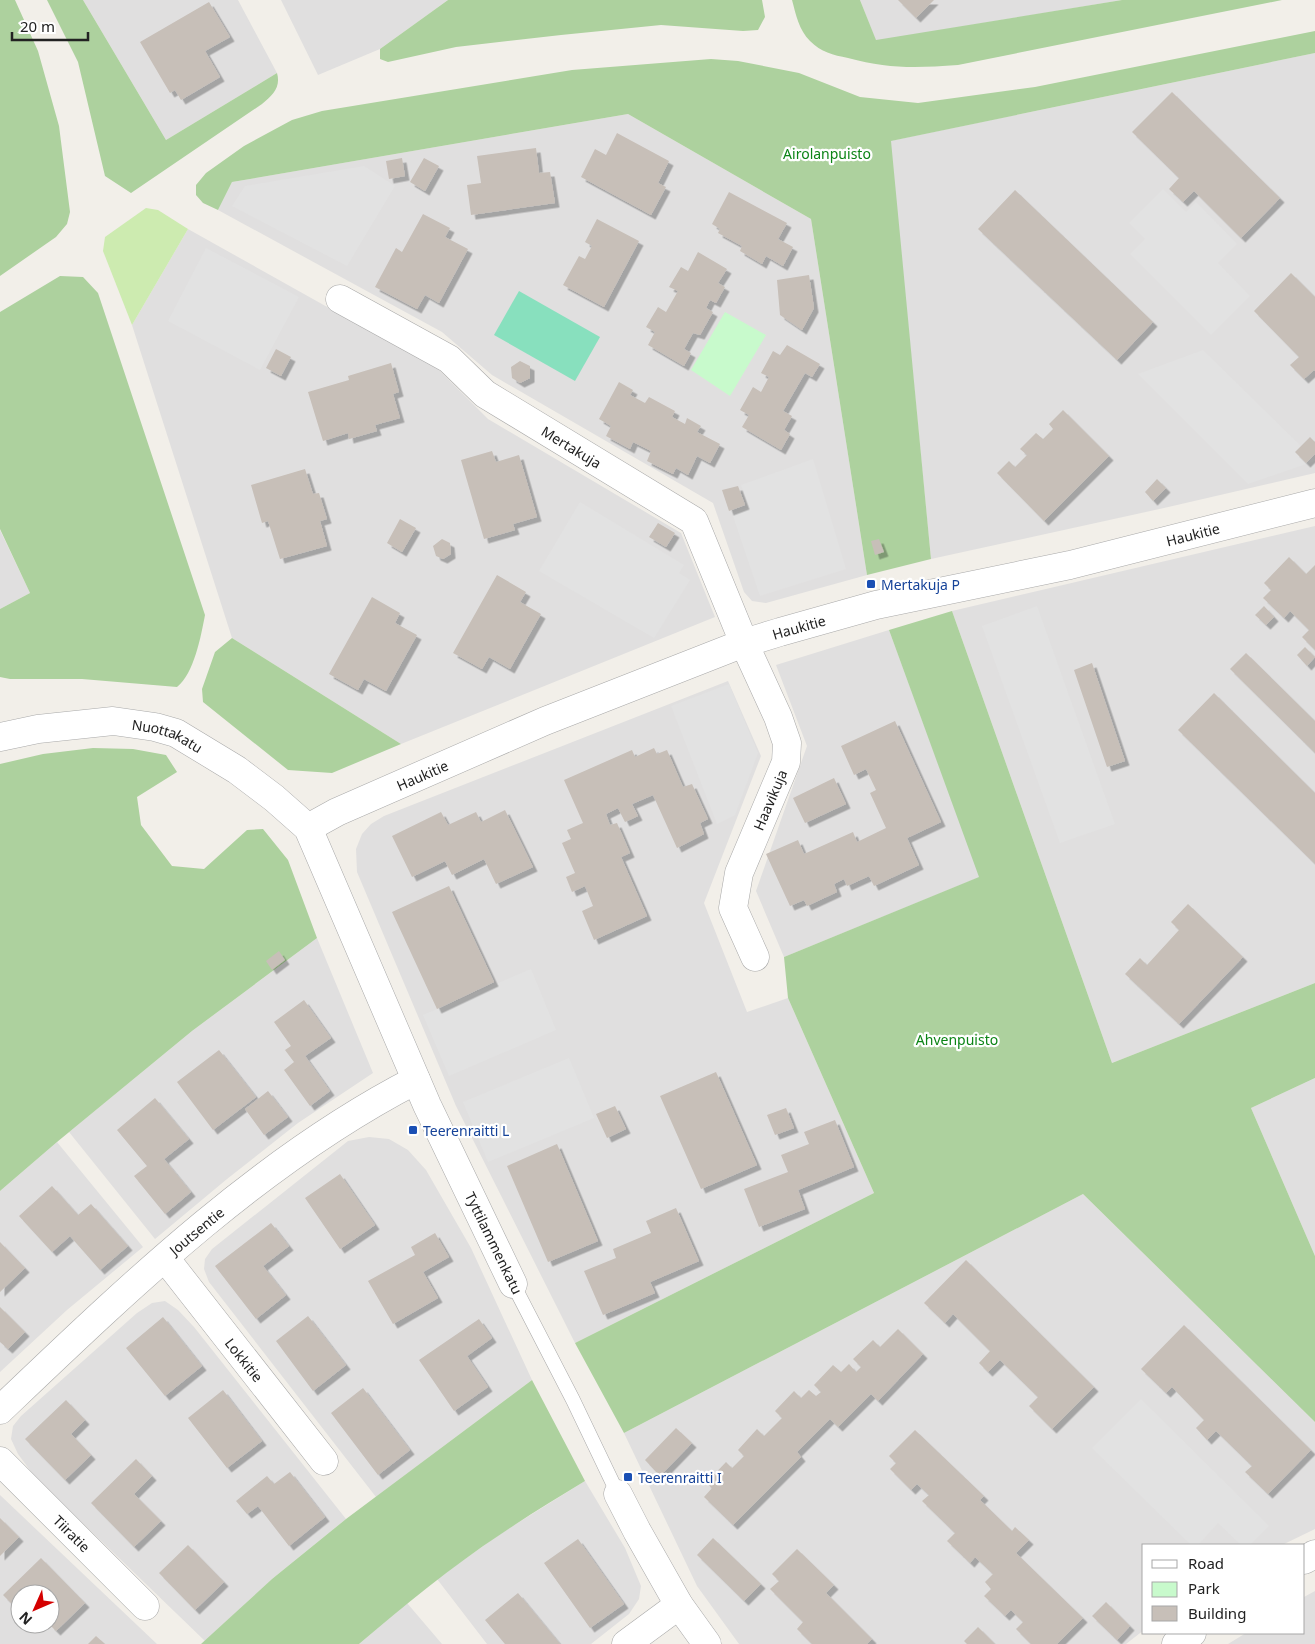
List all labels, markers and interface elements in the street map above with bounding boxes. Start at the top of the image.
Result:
scale bar [12,10,89,42]
text: 20 m [20,16,55,36]
park label: Airolanpuisto [783,144,871,163]
street label: Mertakuja [538,421,605,472]
street label: Haukitie [1164,518,1222,550]
place label: Mertakuja P [881,575,960,594]
marker: Mertakuja P [865,578,877,590]
street label: Haukitie [770,610,828,643]
street label: Nuottakatu [131,714,206,757]
street label: Haukitie [393,755,451,794]
street label: Haavikuja [749,767,791,833]
park label: Ahvenpuisto [916,1030,998,1049]
place label: Teerenraitti L [423,1121,509,1140]
marker: Teerenraitti L [407,1124,419,1136]
street label: Tyttilammenkatu [461,1189,527,1297]
street label: Joutsentie [163,1202,228,1260]
street label: Lokkitie [221,1334,268,1386]
place label: Teerenraitti I [638,1468,722,1487]
marker: Teerenraitti I [622,1471,634,1483]
street label: Tiiratie [49,1510,95,1556]
legend [1142,1544,1305,1634]
text: Road [1188,1553,1224,1573]
text: Park [1188,1578,1220,1598]
north arrow [10,1584,60,1634]
text: Building [1188,1603,1246,1623]
text: N [15,1608,36,1629]

